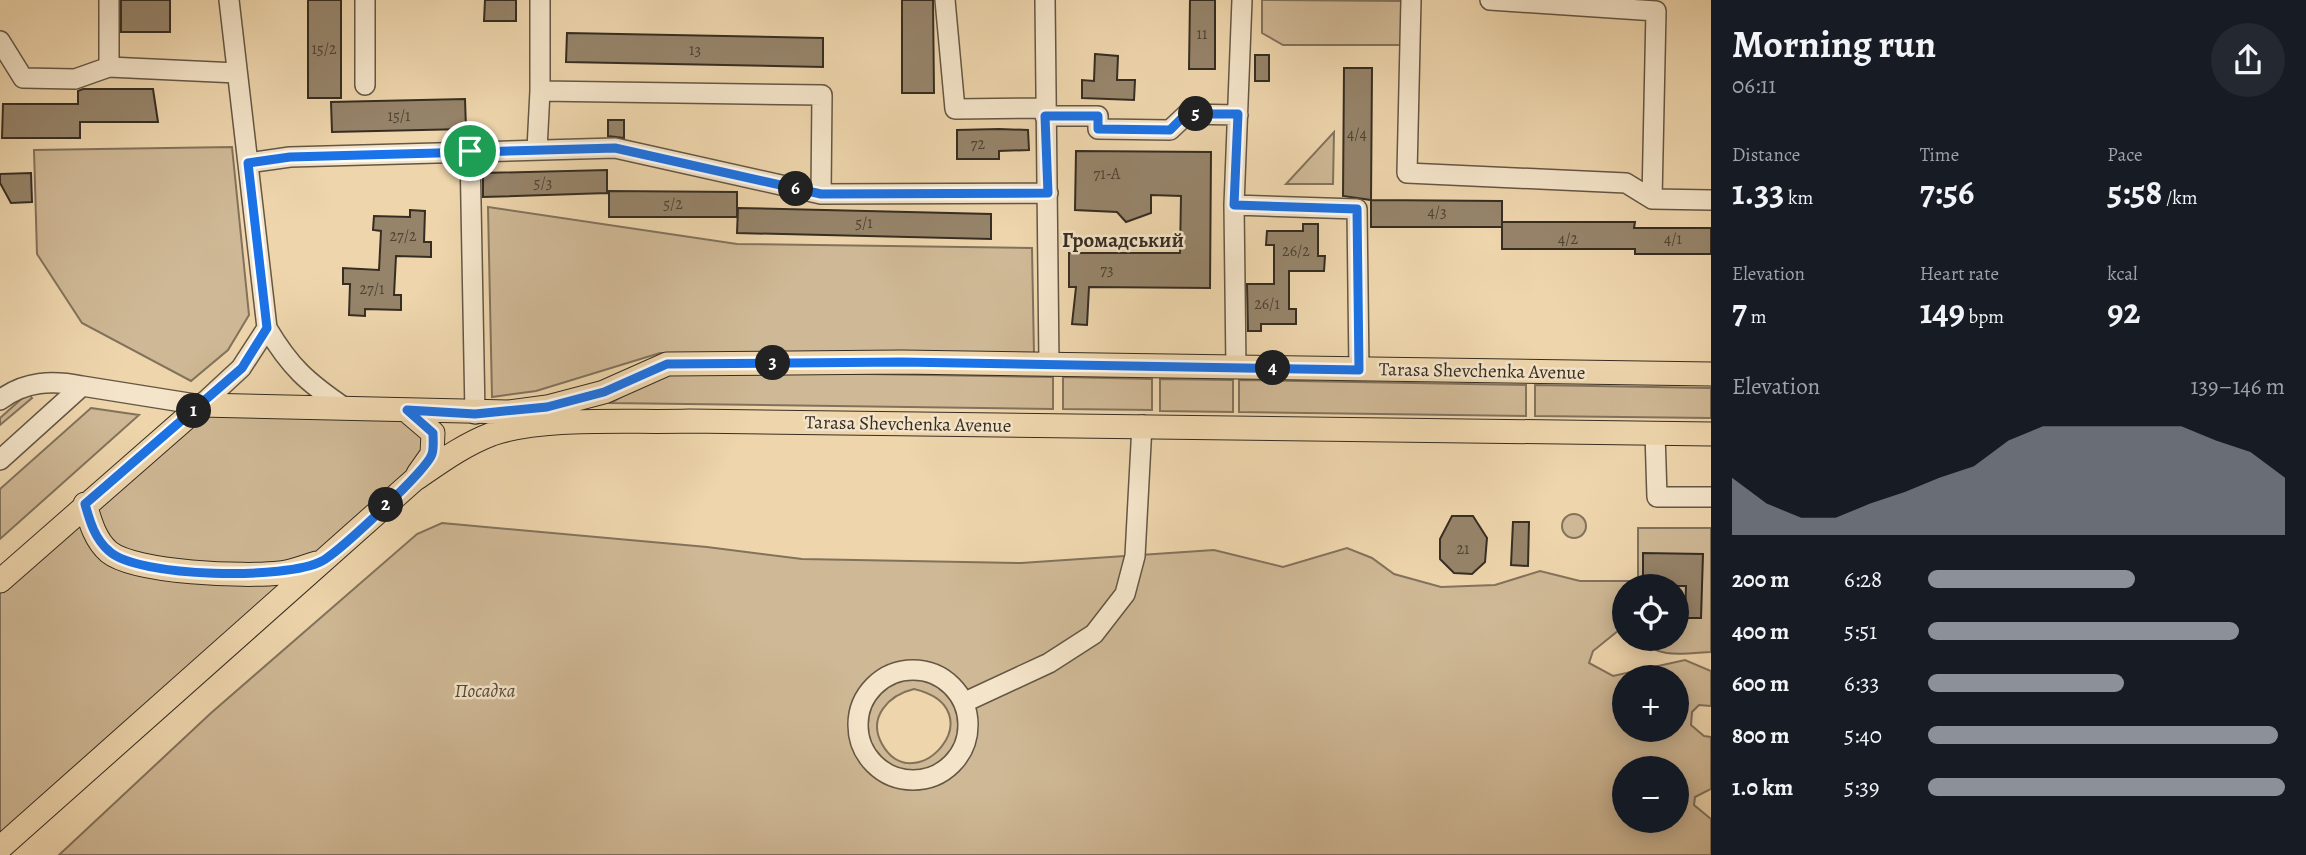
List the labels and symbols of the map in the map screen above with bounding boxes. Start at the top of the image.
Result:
house number: 11 [1197,23,1208,45]
house number: 15/2 [311,38,337,60]
house number: 13 [689,39,701,61]
pin: 5 [1178,96,1214,132]
house number: 15/1 [387,105,411,127]
pin [440,121,500,181]
house number: 4/4 [1347,123,1367,145]
house number: 72 [971,133,986,155]
house number: 71-А [1094,163,1121,185]
house number: 5/3 [534,172,552,194]
pin: 6 [778,172,814,206]
house number: 5/2 [663,193,683,215]
house number: 4/3 [1427,201,1447,223]
house number: 5/1 [855,212,873,234]
house number: 27/2 [389,225,417,247]
district label: Громадський [1062,226,1184,254]
house number: 4/2 [1558,228,1578,250]
house number: 4/1 [1664,228,1683,250]
house number: 26/2 [1282,240,1310,262]
house number: 73 [1100,259,1114,281]
house number: 27/1 [359,278,385,300]
house number: 26/1 [1254,293,1280,315]
pin: 3 [756,346,790,380]
pin: 4 [1256,350,1290,386]
street label: Tarasa Shevchenka Avenue [1379,356,1585,386]
pin: 1 [176,394,212,428]
street label: Tarasa Shevchenka Avenue [805,409,1011,439]
pin: 2 [368,488,404,522]
house number: 21 [1456,538,1470,560]
park label: Посадка [454,678,516,704]

